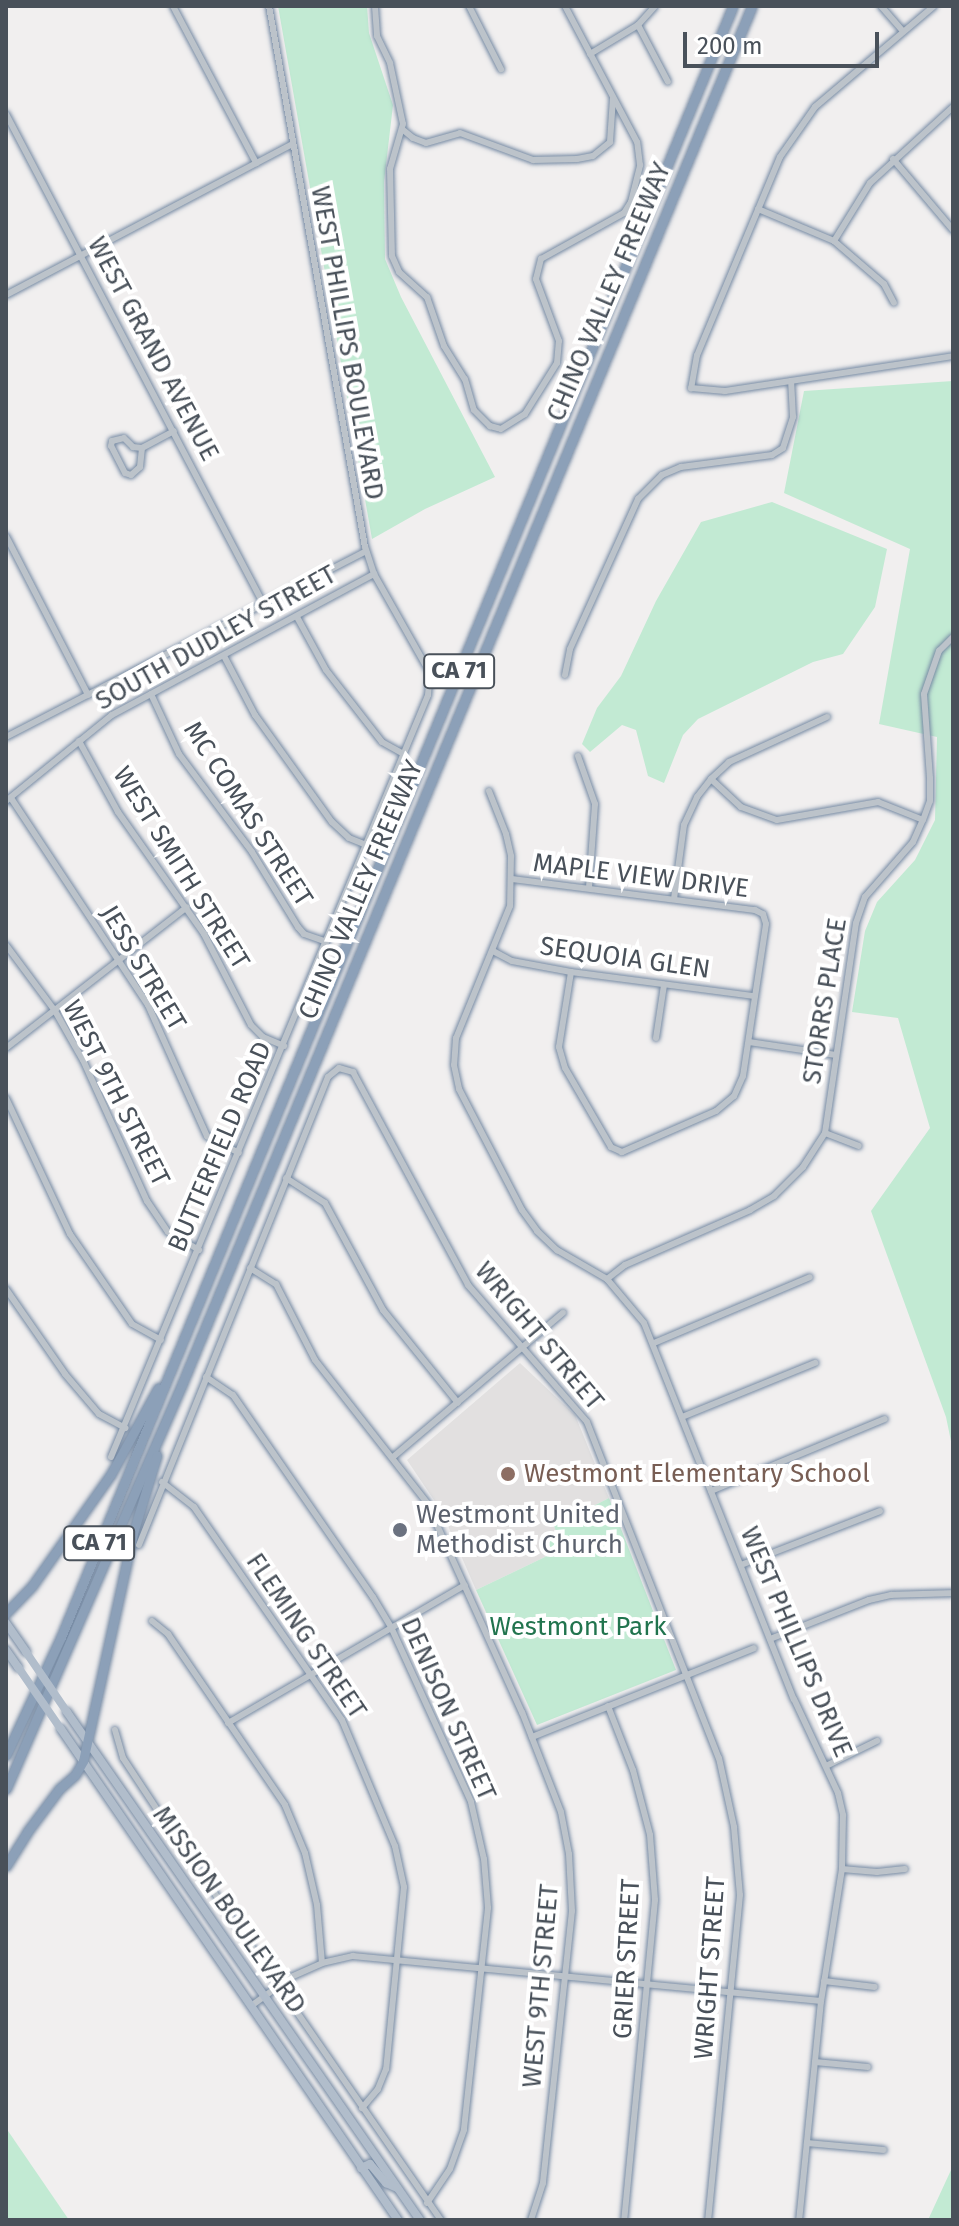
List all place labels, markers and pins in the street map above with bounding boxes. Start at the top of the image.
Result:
place label: Westmont Elementary School [524,1458,870,1490]
marker: Westmont Elementary School [499,1465,517,1483]
place label: Westmont United Methodist Church [416,1499,623,1560]
marker: Westmont United Methodist Church [391,1521,409,1539]

